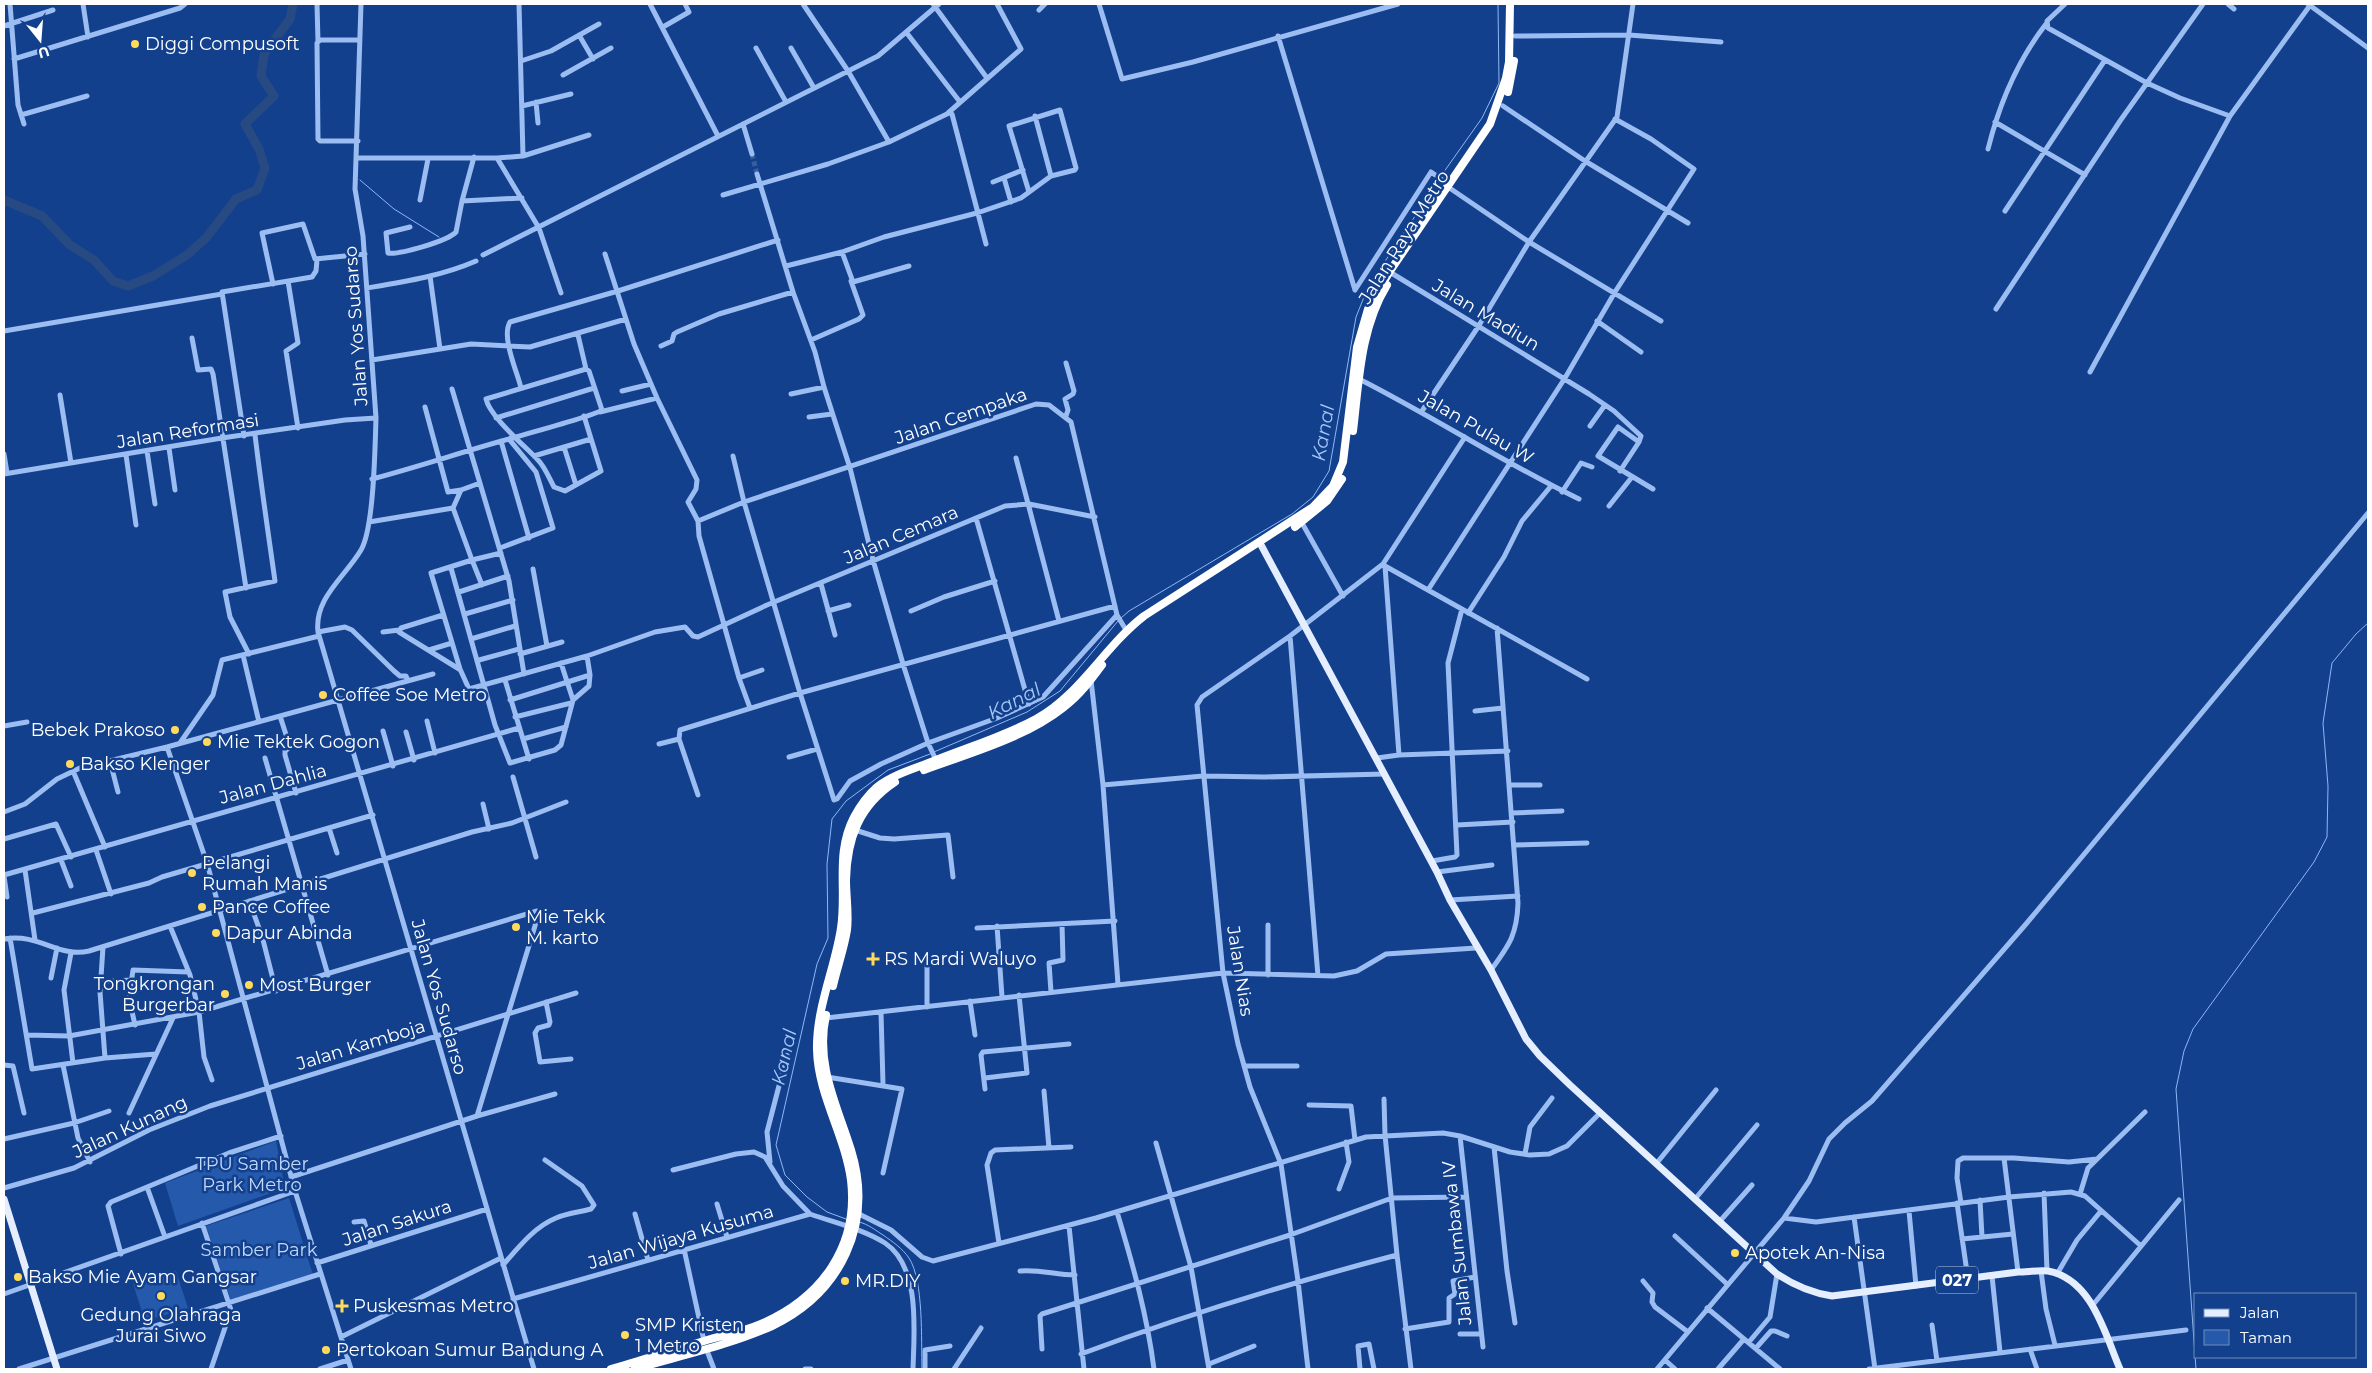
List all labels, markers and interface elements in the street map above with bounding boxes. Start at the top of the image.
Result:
north arrow [15,15,65,65]
place label: Diggi Compusoft [145,33,299,55]
marker: Diggi Compusoft [129,38,141,50]
text: U [36,42,52,63]
street label: Jalan Raya Metro [1353,166,1454,309]
street label: Jalan Yos Sudarso [339,245,373,408]
street label: Jalan Madiun [1428,274,1544,356]
street label: Jalan Cempaka [891,383,1030,449]
street label: Jalan Pulau W [1414,385,1537,469]
water label: Kanal [1307,402,1339,463]
street label: Jalan Reformasi [114,409,261,453]
street label: Jalan Cemara [840,501,961,569]
water label: Kanal [983,677,1045,724]
place label: Coffee Soe Metro [333,684,487,706]
marker: Coffee Soe Metro [317,689,329,701]
place label: Bebek Prakoso [31,719,165,741]
marker: Bebek Prakoso [169,724,181,736]
place label: Mie Tektek Gogon [217,731,380,753]
marker: Mie Tektek Gogon [201,736,213,748]
place label: Bakso Klenger [80,753,211,775]
marker: Bakso Klenger [64,758,76,770]
street label: Jalan Dahlia [216,759,329,809]
place label: Pelangi Rumah Manis [202,852,328,895]
marker: Pelangi Rumah Manis [186,867,198,879]
place label: Pance Coffee [212,896,331,918]
marker: Pance Coffee [196,901,208,913]
place label: Mie Tekk M. karto [526,906,606,949]
street label: Jalan Yos Sudarso [406,916,472,1077]
marker: Mie Tekk M. karto [510,921,522,933]
place label: Dapur Abinda [226,922,353,944]
street label: Jalan Nias [1222,923,1258,1018]
marker: Dapur Abinda [210,927,222,939]
place label: RS Mardi Waluyo [884,948,1037,970]
marker: RS Mardi Waluyo [866,952,880,966]
place label: Tongkrongan Burgerbar [94,973,215,1016]
place label: Most Burger [259,974,371,996]
marker: Most Burger [243,979,255,991]
marker: Tongkrongan Burgerbar [219,988,231,1000]
street label: Jalan Kamboja [293,1015,428,1075]
water label: Kanal [766,1026,802,1087]
street label: Jalan Kunang [68,1091,191,1164]
park label: TPU Samber Park Metro [195,1153,309,1196]
street label: Jalan Sumbawa IV [1437,1159,1477,1327]
street label: Jalan Sakura [339,1195,454,1251]
street label: Jalan Wijaya Kusuma [585,1200,776,1274]
park label: Samber Park [201,1239,318,1261]
place label: Apotek An-Nisa [1745,1242,1886,1264]
marker: Apotek An-Nisa [1729,1247,1741,1259]
place label: Bakso Mie Ayam Gangsar [28,1266,257,1288]
road number: 027 [1936,1266,1978,1294]
place label: MR.DIY [855,1270,921,1292]
marker: Bakso Mie Ayam Gangsar [12,1271,24,1283]
marker: MR.DIY [839,1275,851,1287]
marker: Gedung Olahraga Jurai Siwo [155,1290,167,1302]
legend [2194,1293,2357,1358]
place label: Puskesmas Metro [353,1295,514,1317]
marker: Puskesmas Metro [335,1299,349,1313]
text: Jalan [2239,1303,2279,1322]
place label: Gedung Olahraga Jurai Siwo [80,1304,242,1347]
place label: SMP Kristen 1 Metro [635,1314,744,1357]
text: Taman [2240,1328,2292,1347]
marker: SMP Kristen 1 Metro [619,1329,631,1341]
place label: Pertokoan Sumur Bandung A [336,1339,604,1361]
marker: Pertokoan Sumur Bandung A [320,1344,332,1356]

